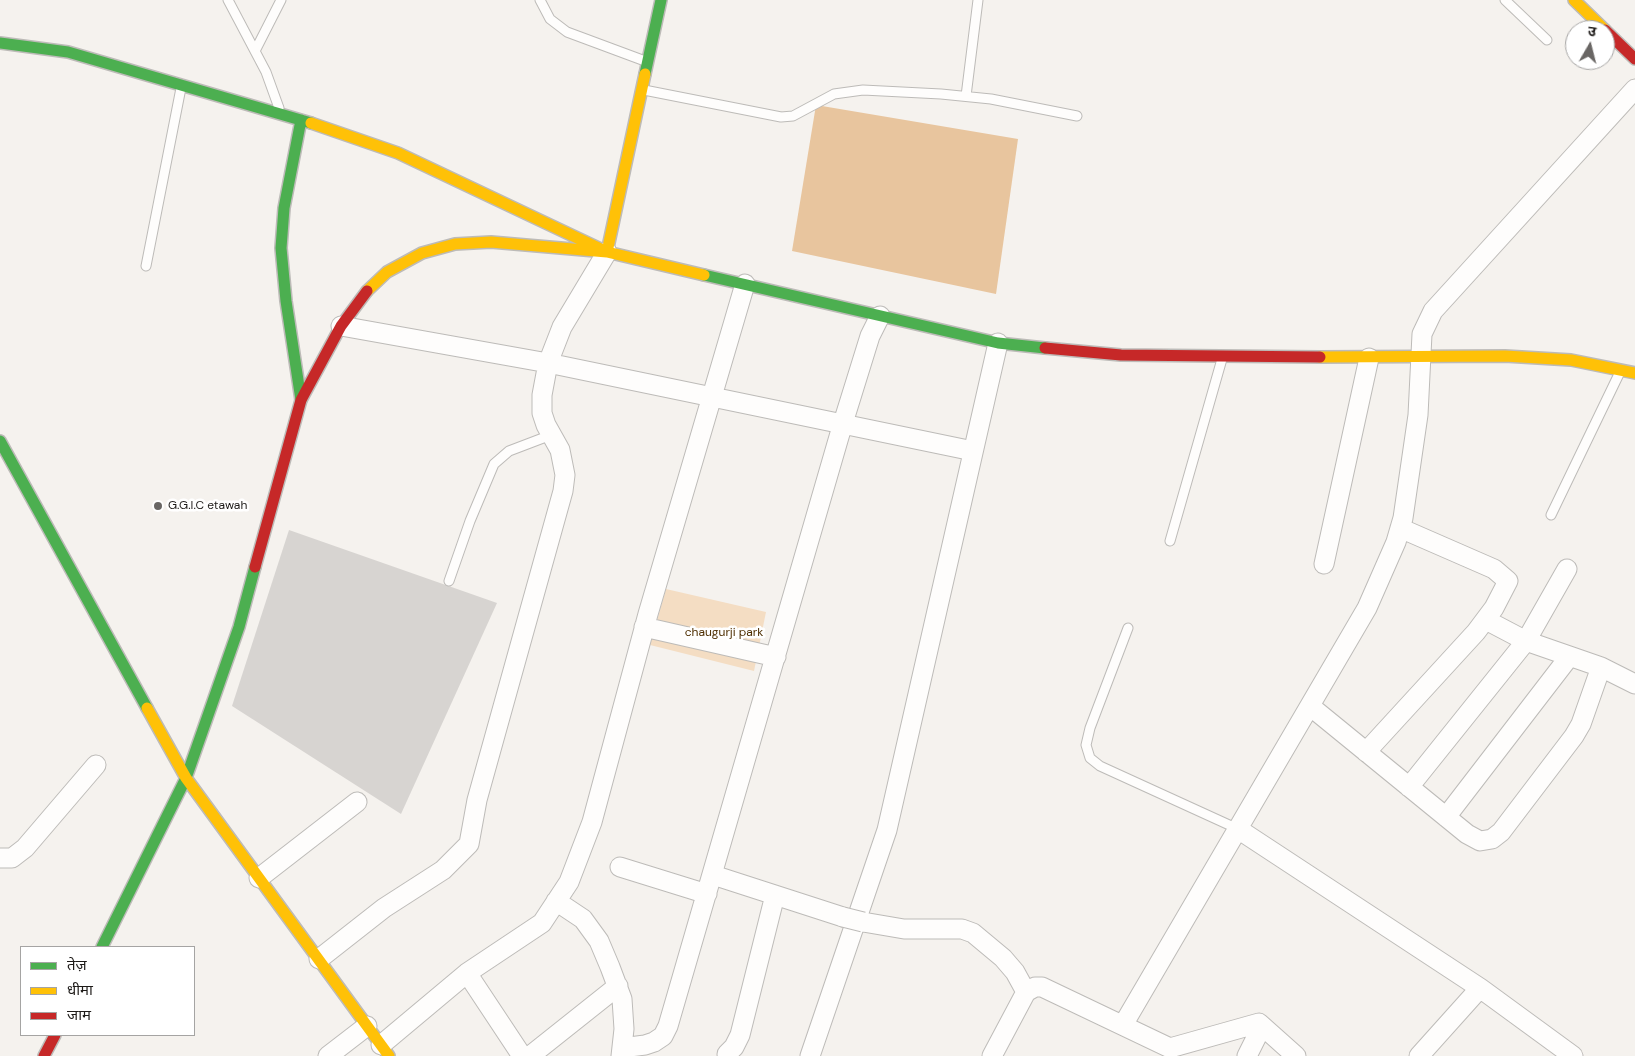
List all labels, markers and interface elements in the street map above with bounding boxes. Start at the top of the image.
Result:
north arrow [1565,20,1615,70]
text: उ [1587,22,1597,41]
place label: G.G.I.C etawah [168,499,247,513]
marker: G.G.I.C etawah [152,500,164,512]
park label: chaugurji park [685,626,763,640]
legend [20,946,195,1036]
text: तेज़ [67,955,87,975]
text: धीमा [67,980,93,1000]
text: जाम [67,1005,91,1025]

